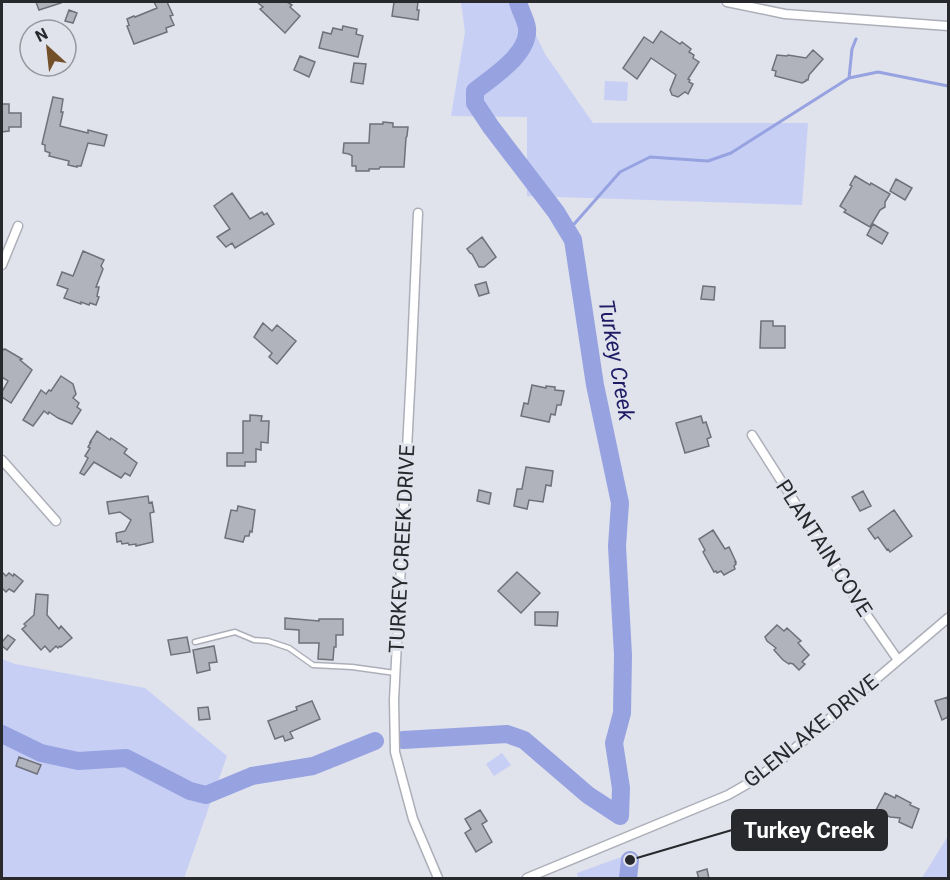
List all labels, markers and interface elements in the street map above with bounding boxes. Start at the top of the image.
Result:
north arrow [18,18,78,78]
text: N [32,24,51,46]
water label: Turkey Creek [594,298,640,424]
street label: TURKEY CREEK DRIVE [385,444,419,654]
street label: PLANTAIN COVE [771,475,877,621]
street label: GLENLAKE DRIVE [739,669,883,792]
callout: Turkey Creek [732,810,887,850]
text: Turkey Creek [744,818,875,843]

